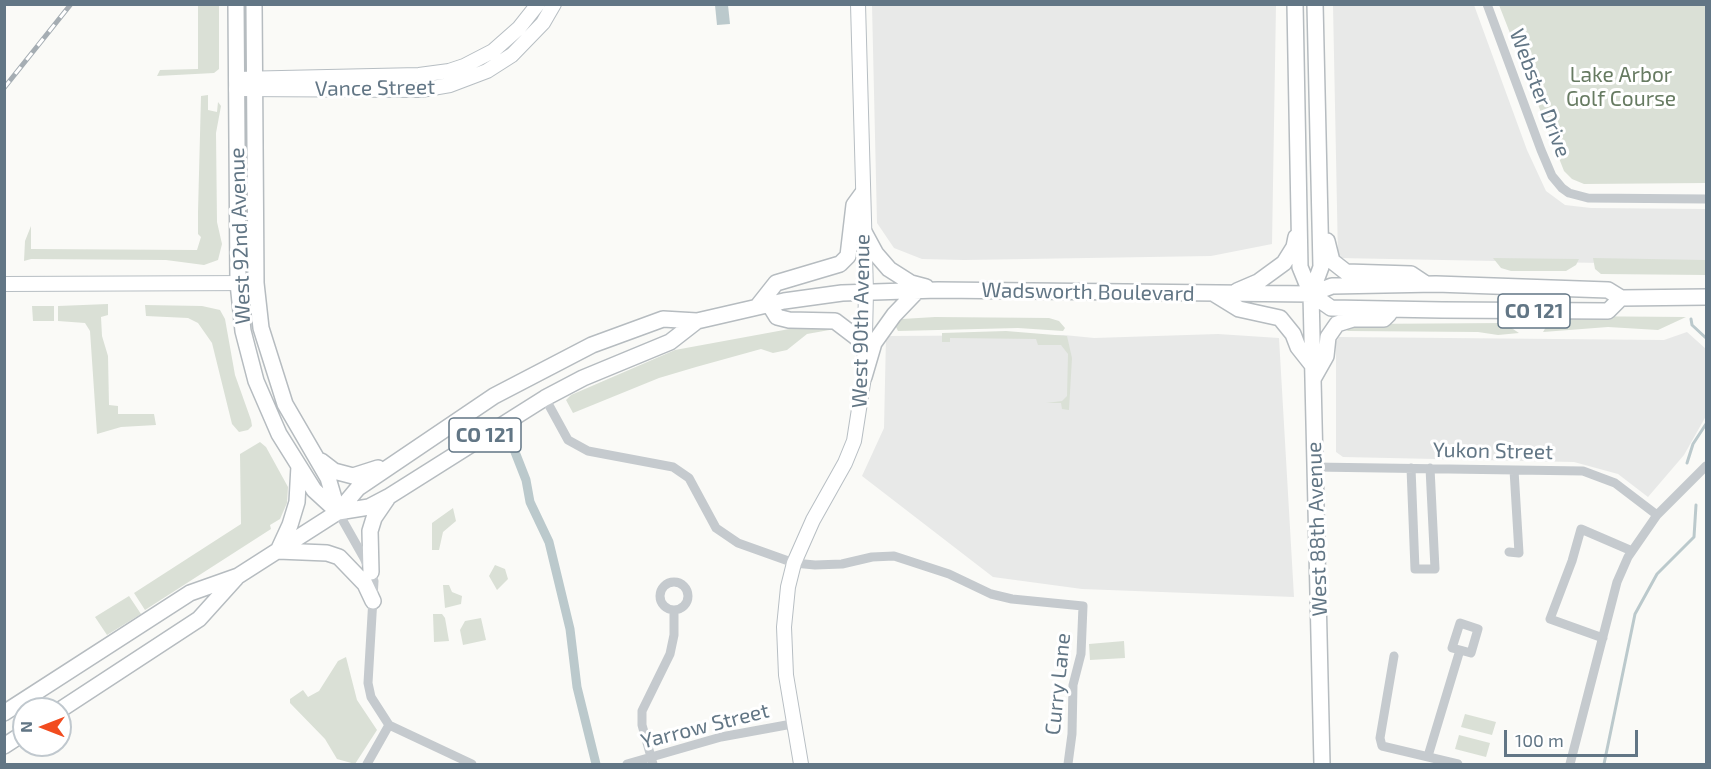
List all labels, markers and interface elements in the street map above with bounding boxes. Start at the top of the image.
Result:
street label: Webster Drive [1504,25,1576,161]
park label: Lake Arbor Golf Course [1566,62,1676,112]
street label: Vance Street [315,74,435,102]
street label: West 92nd Avenue [224,147,256,325]
street label: West 90th Avenue [847,234,875,408]
street label: Wadsworth Boulevard [981,278,1195,306]
road number: CO 121 [1498,294,1570,328]
road number: CO 121 [449,418,521,452]
street label: Yukon Street [1433,437,1553,465]
street label: West 88th Avenue [1301,441,1333,617]
street label: Curry Lane [1040,632,1076,736]
north arrow [12,697,72,757]
street label: Yarrow Street [638,698,772,754]
scale bar [1507,718,1640,756]
text: N [16,721,35,733]
text: 100 m [1515,729,1564,751]

